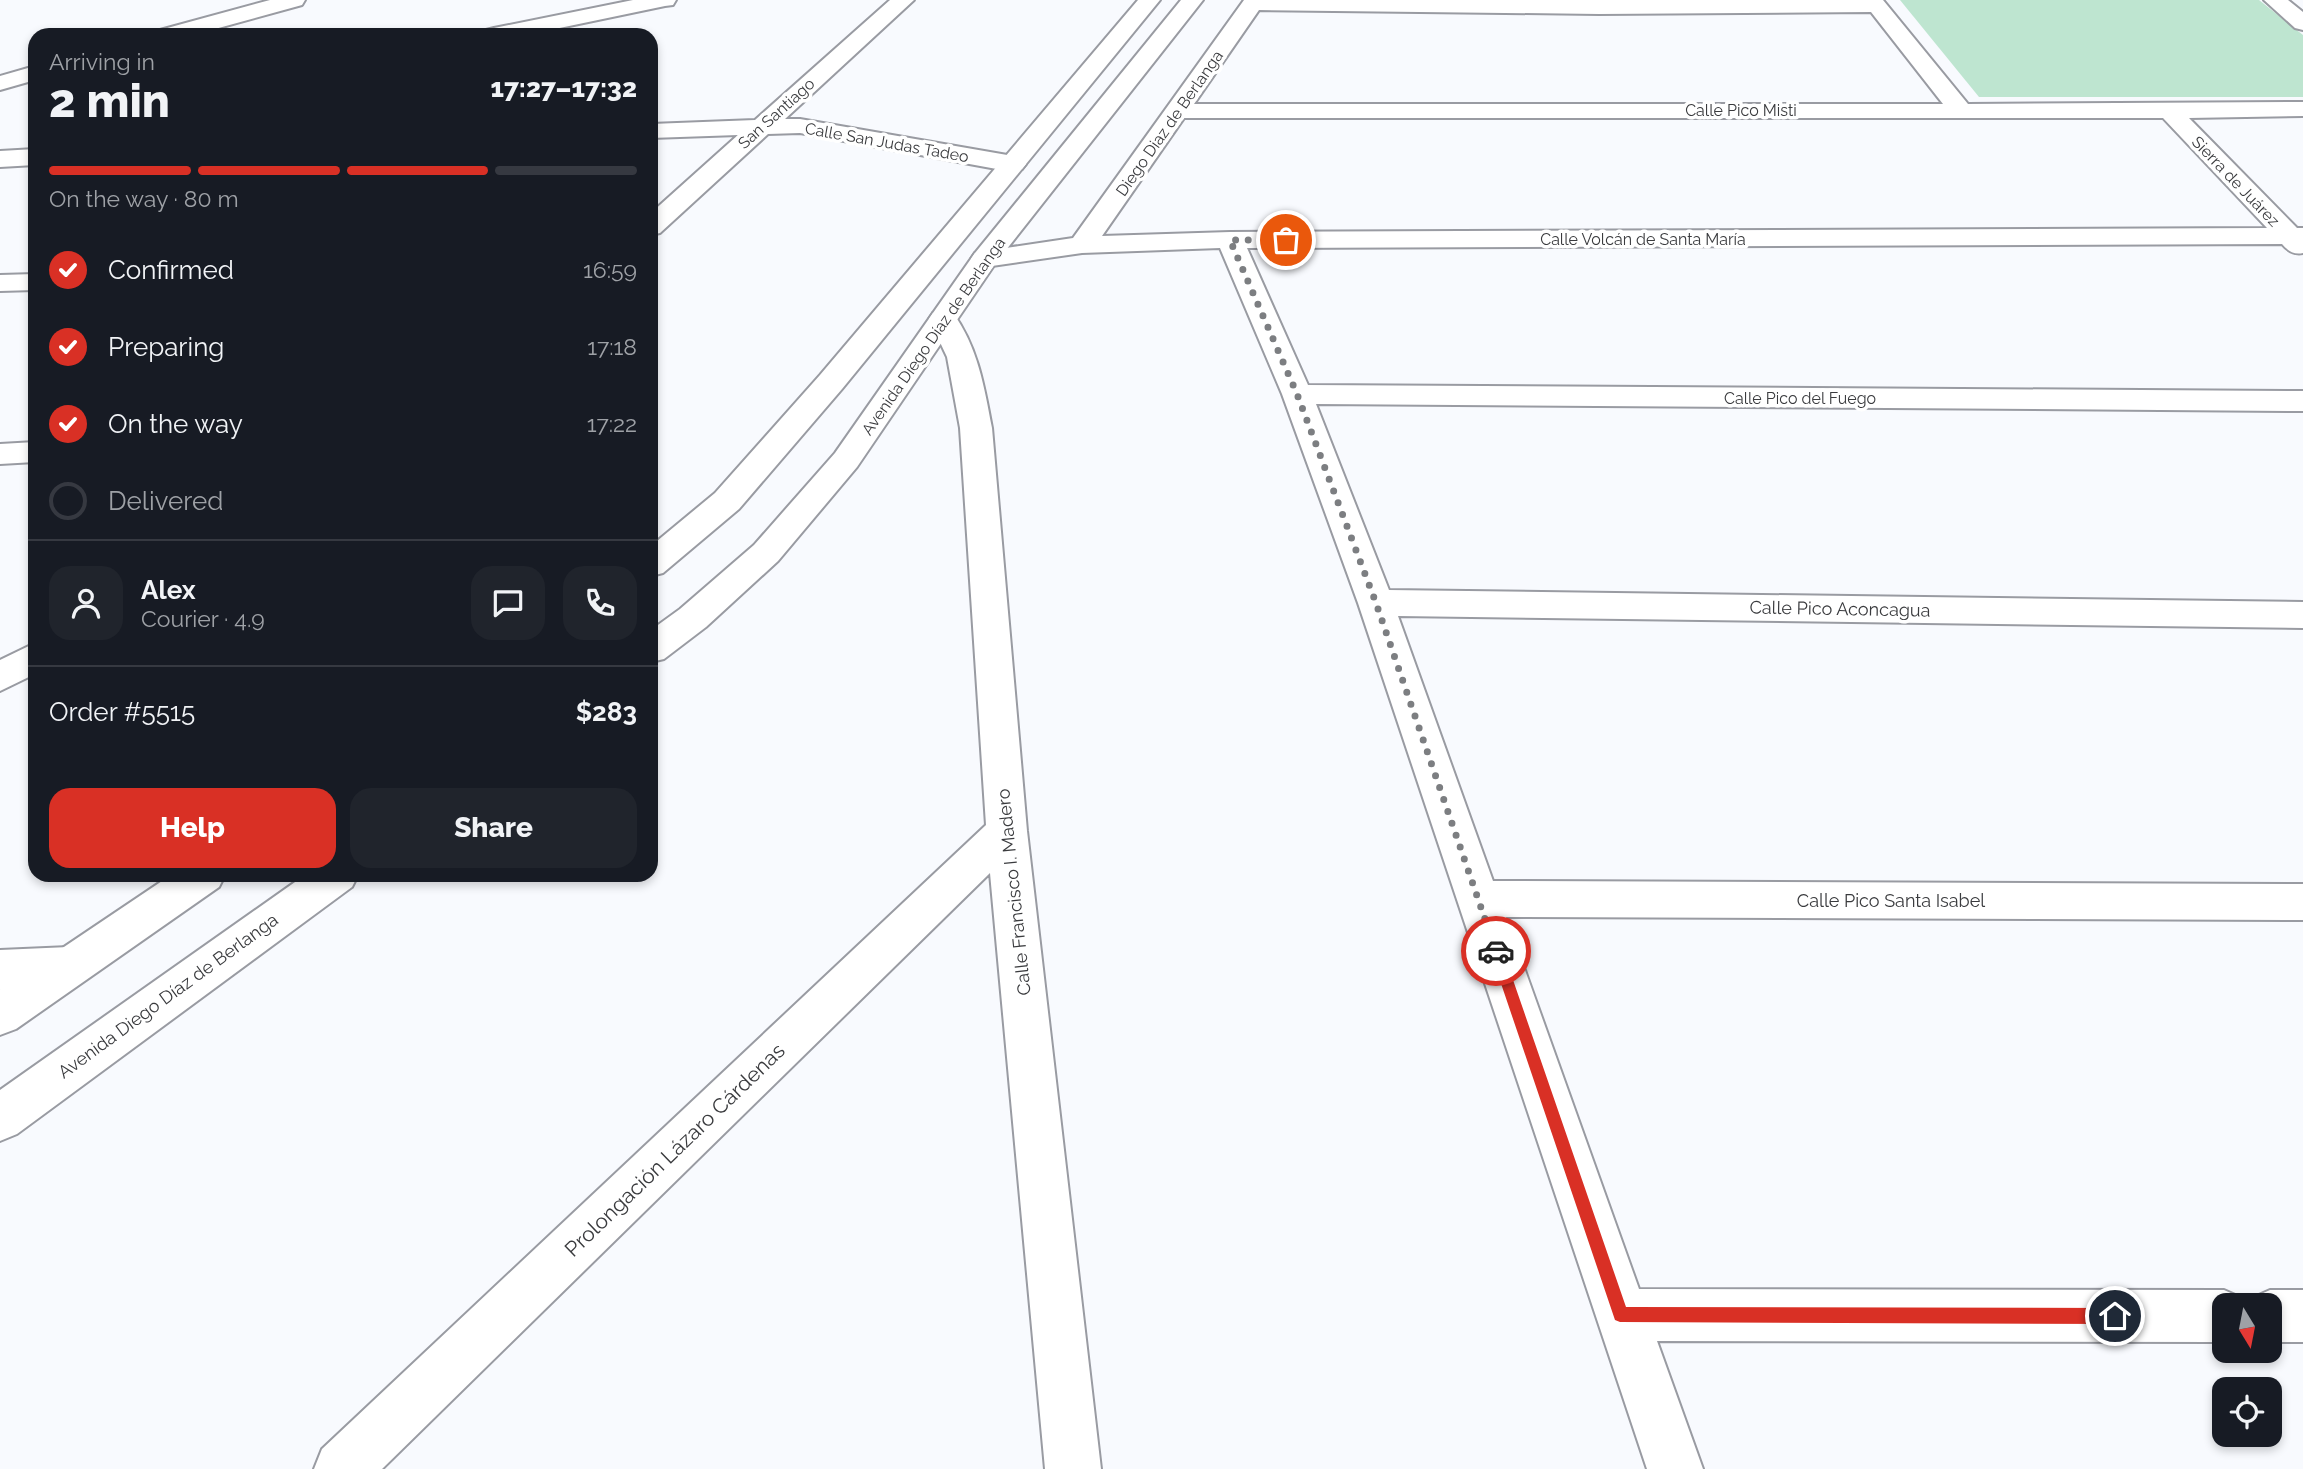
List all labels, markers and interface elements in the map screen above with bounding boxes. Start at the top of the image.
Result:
street label: Diego Diaz de Berlanga [1112,47,1227,200]
text: Arriving in [49,48,155,75]
text: 17:27–17:32 [490,73,637,103]
text: 2 min [49,74,170,128]
street label: San Santiago [734,74,819,153]
street label: Calle Pico Misti [1685,101,1797,120]
street label: Calle San Judas Tadeo [803,119,970,166]
street label: Sierra de Juárez [2188,132,2284,230]
text: On the way · 80 m [49,185,239,212]
pin [1256,210,1316,270]
icon: bag [1267,221,1305,259]
street label: Calle Volcán de Santa María [1540,230,1746,249]
street label: Avenida Diego Díaz de Berlanga [858,234,1009,439]
icon: check [49,251,87,289]
text: Confirmed [108,255,234,285]
text: 16:59 [583,256,637,283]
icon: check [49,328,87,366]
text: Preparing [108,332,224,362]
text: 17:18 [587,333,637,360]
street label: Calle Pico del Fuego [1724,389,1876,408]
icon: check [49,405,87,443]
text: On the way [108,409,243,439]
text: 17:22 [587,410,637,437]
text: Delivered [108,486,223,516]
button: person [49,566,123,640]
button: chat [471,566,545,640]
button: phone [563,566,637,640]
text: Alex [141,575,196,605]
street label: Calle Pico Aconcagua [1749,596,1931,621]
text: Courier · 4.9 [141,605,265,632]
text: Order #5515 [49,697,195,727]
text: $283 [576,697,637,727]
street label: Calle Francisco I. Madero [992,787,1035,996]
button: Help [49,788,336,868]
button: Share [350,788,637,868]
street label: Calle Pico Santa Isabel [1797,890,1985,911]
street label: Avenida Diego Díaz de Berlanga [54,909,282,1082]
courier [1461,916,1531,986]
icon: car [1477,932,1515,970]
street label: Prolongación Lázaro Cárdenas [559,1038,790,1262]
pin [2085,1286,2145,1346]
north arrow [2212,1293,2282,1363]
map controls [2212,1293,2282,1447]
icon: home [2096,1297,2134,1335]
button: locate [2212,1377,2282,1447]

